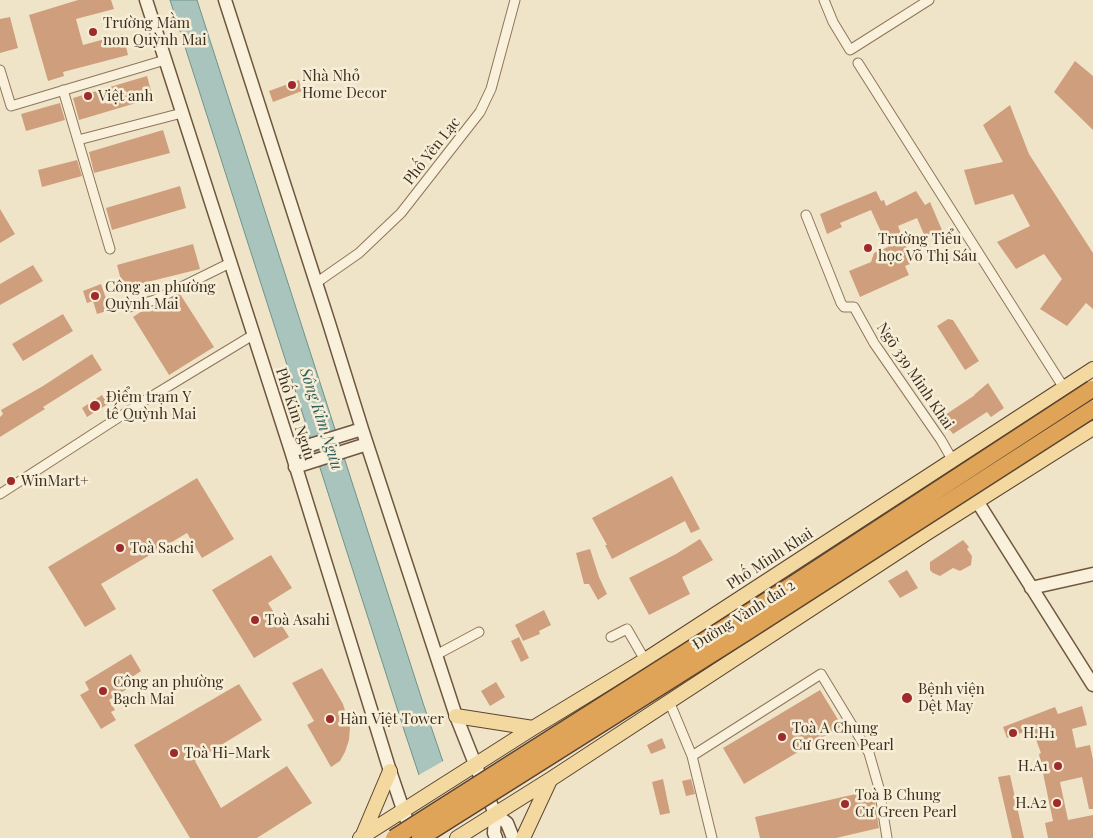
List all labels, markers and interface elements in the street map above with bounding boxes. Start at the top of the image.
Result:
place label: Trường Mầm non Quỳnh Mai [103,14,207,49]
marker: Trường Mầm non Quỳnh Mai [87,26,99,38]
place label: Nhà Nhỏ Home Decor [302,67,387,102]
marker: Nhà Nhỏ Home Decor [286,79,298,91]
place label: Việt anh [98,87,153,105]
marker: Việt anh [82,90,94,102]
street label: Phố Yên Lạc [400,113,464,189]
place label: Trường Tiểu học Võ Thị Sáu [878,230,977,265]
marker: Trường Tiểu học Võ Thị Sáu [862,242,874,254]
place label: Công an phường Quỳnh Mai [105,278,215,313]
marker: Công an phường Quỳnh Mai [89,290,101,302]
street label: Ngõ 339 Minh Khai [873,319,957,433]
street label: Phố Kim Ngưu [272,365,318,463]
water label: Sông Kim Ngưu [295,366,347,472]
place label: Điểm trạm Y tế Quỳnh Mai [106,388,196,423]
marker: Điểm trạm Y tế Quỳnh Mai [88,399,102,413]
place label: WinMart+ [21,472,89,490]
marker: WinMart+ [5,475,17,487]
street label: Phố Minh Khai [724,525,816,593]
place label: Toà Sachi [130,539,194,557]
marker: Toà Sachi [114,542,126,554]
street label: Đường Vành đai 2 [690,576,798,654]
place label: Toà Asahi [265,611,330,629]
marker: Toà Asahi [249,614,261,626]
place label: Công an phường Bạch Mai [113,673,223,708]
place label: Bệnh viện Dệt May [918,680,985,715]
marker: Công an phường Bạch Mai [97,685,109,697]
marker: Bệnh viện Dệt May [900,691,914,705]
place label: Hàn Việt Tower [340,710,444,728]
marker: Hàn Việt Tower [324,713,336,725]
place label: Toà A Chung Cư Green Pearl [792,719,894,754]
place label: H.H1 [1023,724,1055,742]
marker: H.H1 [1007,727,1019,739]
marker: Toà A Chung Cư Green Pearl [776,731,788,743]
place label: Toà Hi-Mark [184,744,270,762]
marker: Toà Hi-Mark [168,747,180,759]
place label: H.A1 [1018,757,1048,775]
marker: H.A1 [1052,760,1064,772]
place label: Toà B Chung Cư Green Pearl [855,786,957,821]
place label: H.A2 [1015,794,1047,812]
marker: H.A2 [1051,797,1063,809]
marker: Toà B Chung Cư Green Pearl [839,798,851,810]

